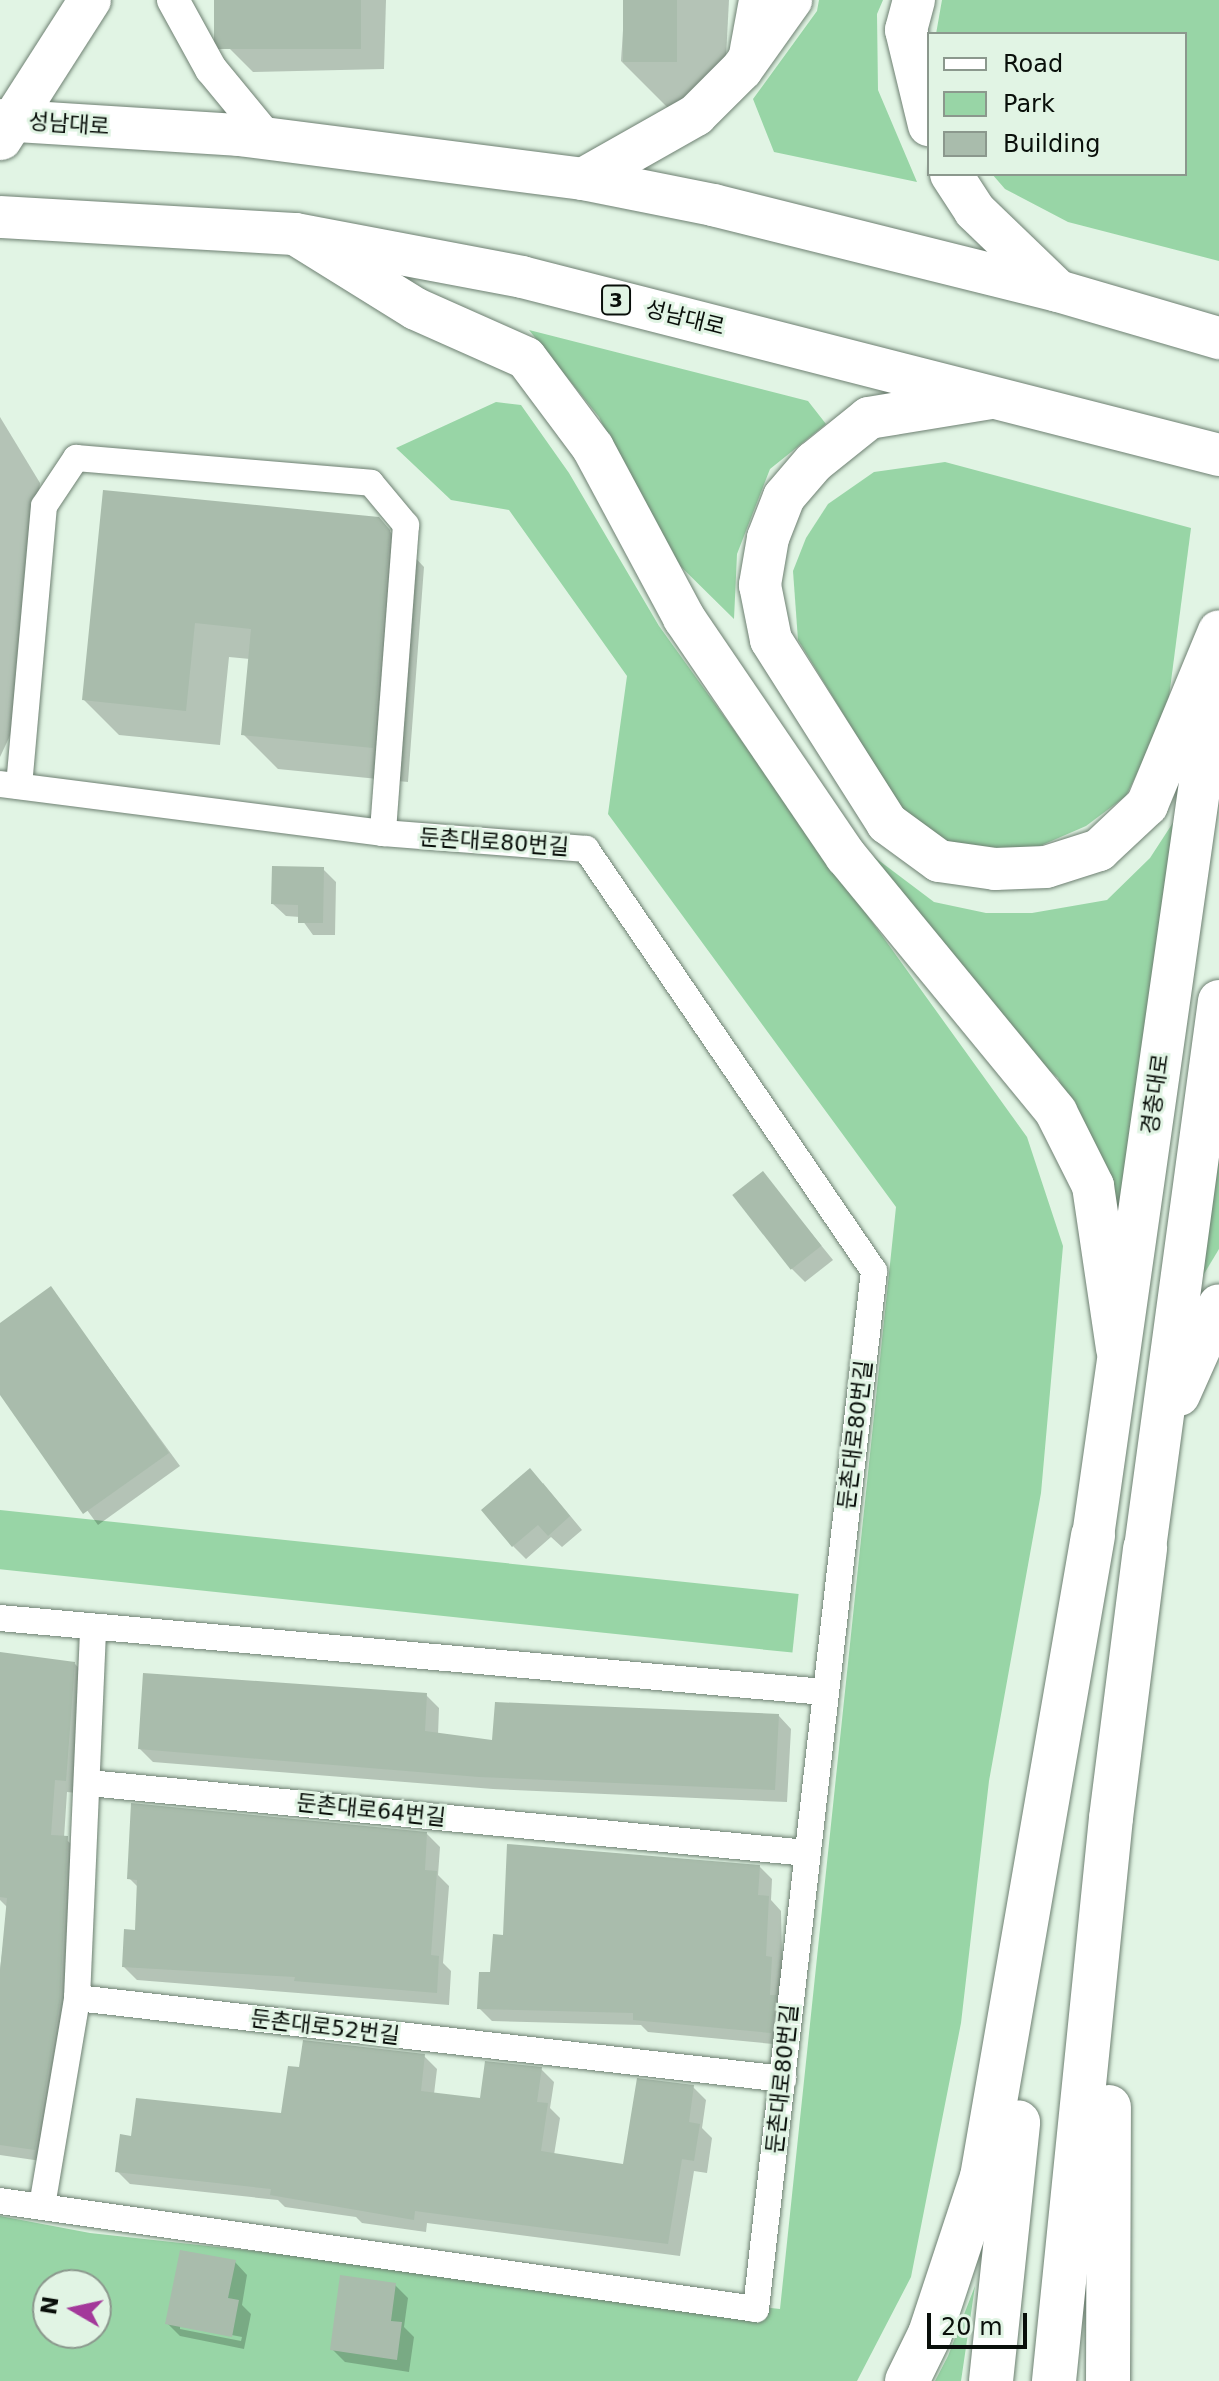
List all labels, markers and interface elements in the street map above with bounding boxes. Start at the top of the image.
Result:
legend [927,32,1187,176]
text: Road [1003,50,1063,78]
text: Park [1003,90,1055,118]
street label: 성남대로 [28,108,110,140]
text: Building [1003,130,1100,158]
road number: 3 [600,284,632,316]
street label: 성남대로 [643,295,727,341]
street label: 둔촌대로80번길 [419,824,569,860]
street label: 경충대로 [1136,1052,1174,1136]
street label: 둔촌대로80번길 [833,1359,877,1511]
street label: 둔촌대로64번길 [295,1789,447,1831]
street label: 둔촌대로80번길 [761,2003,803,2155]
street label: 둔촌대로52번길 [249,2005,401,2049]
north arrow [32,2269,112,2349]
text: N [36,2294,64,2317]
scale bar [931,2297,1031,2347]
text: 20 m [941,2313,1003,2341]

